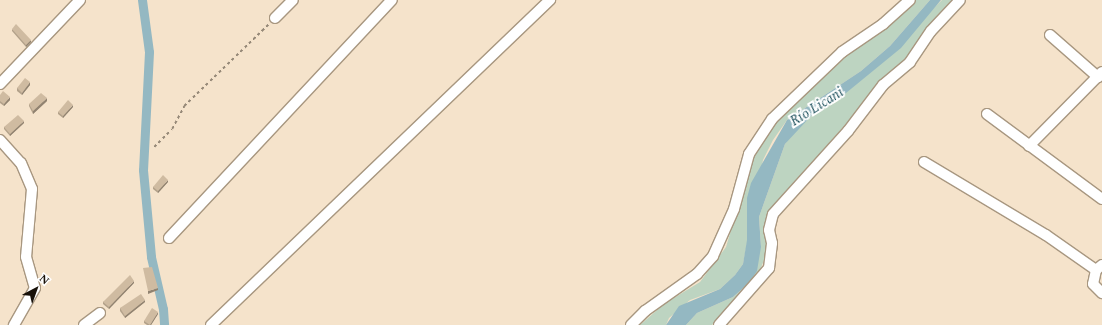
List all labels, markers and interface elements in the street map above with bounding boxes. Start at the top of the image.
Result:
water label: Río Licani [787,84,847,130]
north arrow [16,269,56,309]
text: N [35,270,53,289]

